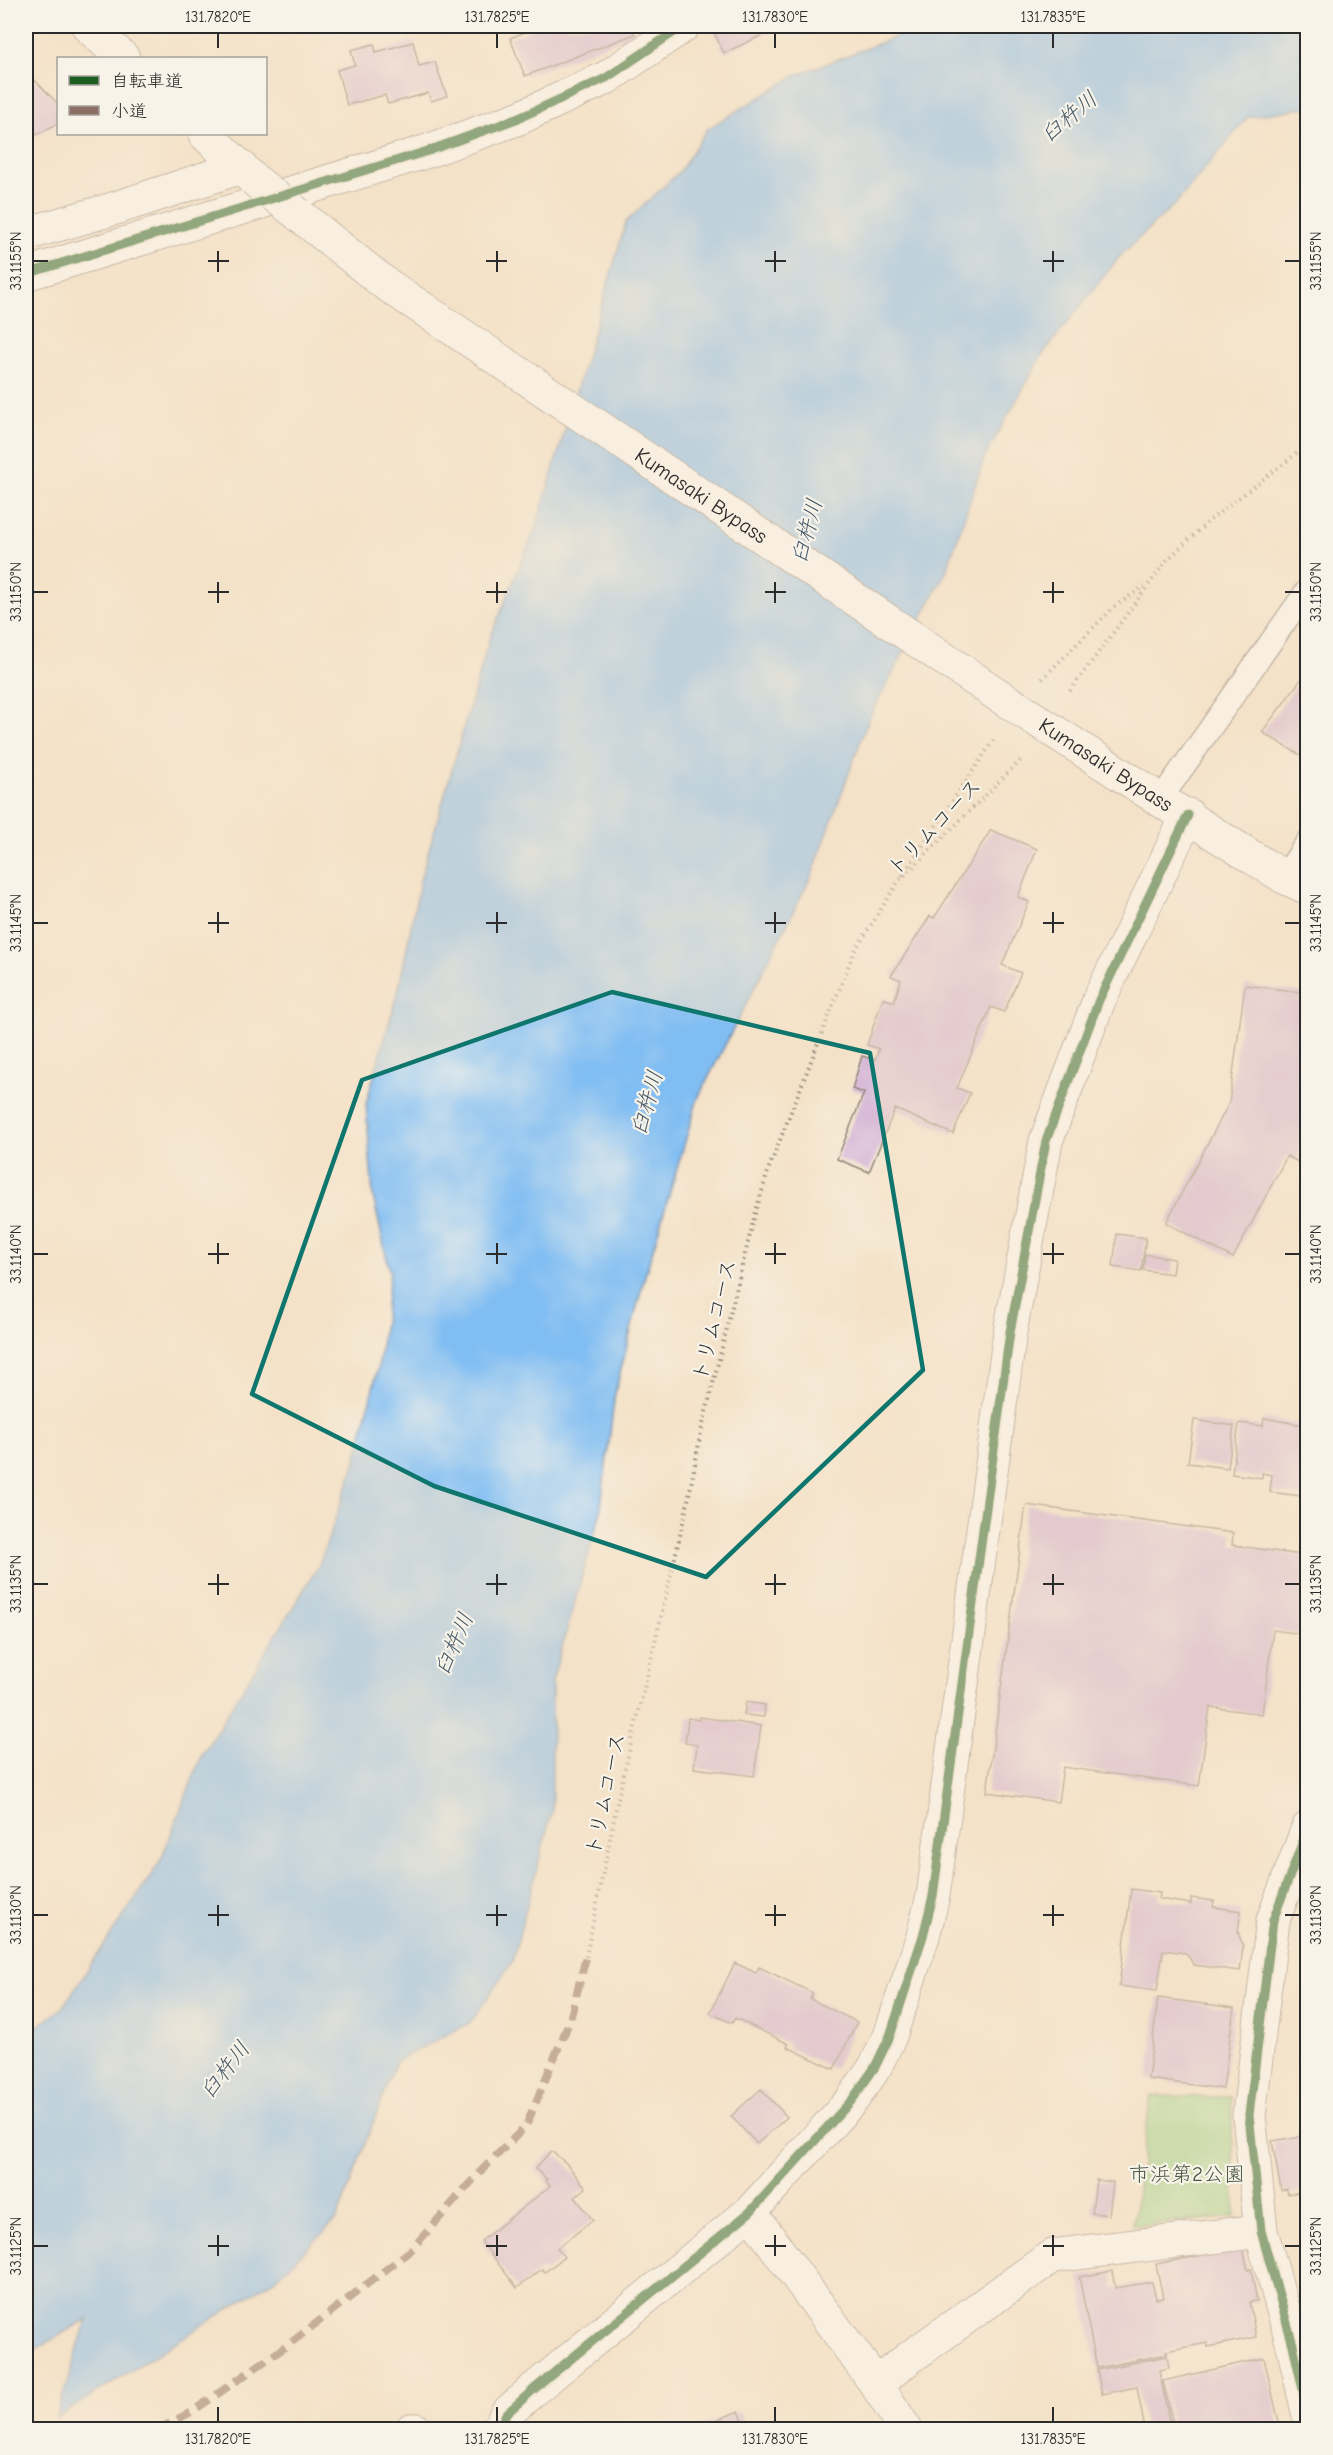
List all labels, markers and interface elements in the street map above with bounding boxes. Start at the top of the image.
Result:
text: 131.7820°E [185,8,251,26]
text: 131.7825°E [464,8,530,26]
text: 131.7830°E [742,8,808,26]
text: 131.7835°E [1021,8,1085,26]
legend [57,57,267,135]
text: 自転車道 [111,71,183,92]
water label: 臼杵川 [1035,86,1103,148]
text: 小道 [111,101,147,122]
text: 33.1155°N [7,231,25,291]
text: 33.1155°N [1307,231,1325,291]
street label: Kumasaki Bypass [630,443,772,549]
water label: 臼杵川 [786,496,828,566]
text: 33.1150°N [7,562,25,622]
text: 33.1150°N [1307,562,1325,622]
street label: Kumasaki Bypass [1034,713,1177,817]
street label: トリムコース [882,774,986,880]
text: 33.1145°N [7,894,25,952]
text: 33.1145°N [1307,894,1325,952]
water label: 臼杵川 [625,1068,669,1138]
text: 33.1140°N [7,1224,25,1284]
text: 33.1140°N [1307,1224,1325,1284]
street label: トリムコース [687,1257,741,1383]
text: 33.1135°N [7,1555,25,1613]
text: 33.1135°N [1307,1555,1325,1613]
water label: 臼杵川 [429,1609,479,1679]
street label: トリムコース [580,1730,630,1858]
text: 33.1130°N [7,1885,25,1945]
text: 33.1130°N [1307,1885,1325,1945]
water label: 臼杵川 [194,2036,256,2104]
park label: 市浜第2公園 [1129,2162,1245,2186]
text: 33.1125°N [7,2217,25,2275]
text: 33.1125°N [1307,2217,1325,2275]
text: 131.7820°E [185,2430,251,2448]
text: 131.7825°E [464,2430,530,2448]
text: 131.7830°E [742,2430,808,2448]
text: 131.7835°E [1021,2430,1085,2448]

